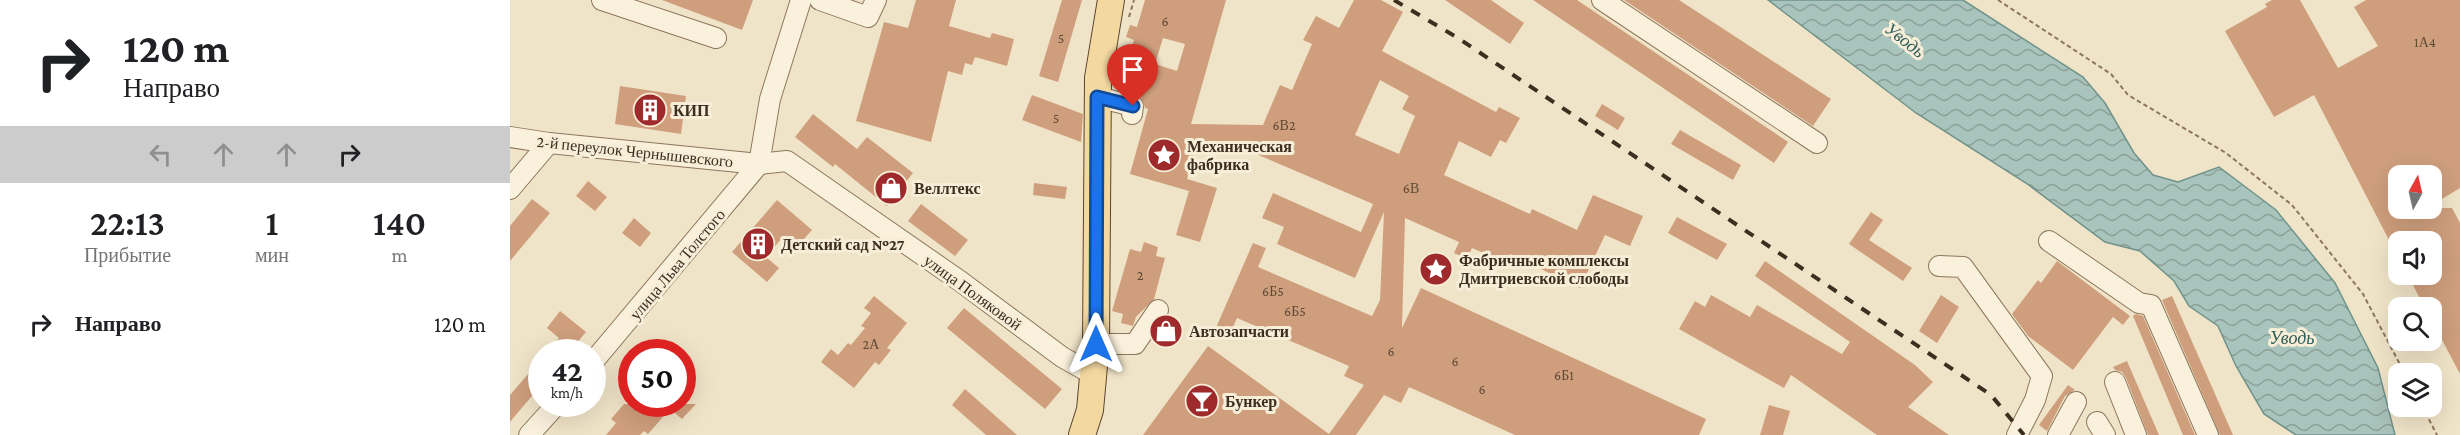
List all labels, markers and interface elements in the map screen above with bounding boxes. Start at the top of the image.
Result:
house number: 6 [1161,13,1169,29]
water label: Уводь [1881,18,1929,62]
icon: right [24,24,102,102]
text: 120 m [123,24,229,71]
house number: 5 [1058,30,1064,46]
house number: 1А4 [2414,34,2436,50]
pin [1107,44,1158,106]
icon: arrive [1116,53,1149,86]
text: Направо [123,73,220,103]
building icon: КИП [632,92,668,128]
place label: КИП [673,102,710,119]
house number: 5 [1053,110,1059,126]
house number: 6В2 [1272,117,1296,133]
street label: 2-й переулок Чернышевского [536,133,734,171]
place icon: Механическая фабрика [1146,137,1182,173]
icon: left [144,138,177,171]
icon: ahead [207,138,240,171]
icon: ahead [270,138,303,171]
icon: right [333,138,366,171]
place label: Механическая фабрика [1187,138,1292,174]
north arrow [2388,165,2442,219]
map controls [2388,165,2442,417]
shop icon: Веллтекс [873,170,909,206]
place label: Веллтекс [914,180,981,197]
house number: 6В [1403,180,1419,196]
text: 22:13 [90,203,165,243]
text: 1 [266,203,278,243]
text: 140 [373,203,426,243]
street label: улица Льва Толстого [626,206,729,323]
building icon: Детский сад №27 [740,226,776,262]
button: sound [2388,231,2442,285]
place label: Детский сад №27 [781,236,905,254]
text: Прибытие [84,244,171,266]
text: мин [255,244,289,266]
text: m [391,244,408,266]
street label: улица Поляковой [920,251,1025,334]
place icon: Фабричные комплексы Дмитриевской слободы [1418,251,1454,287]
place label: Фабричные комплексы Дмитриевской слободы [1459,252,1630,288]
house number: 2 [1137,267,1144,283]
house number: 6Б5 [1262,283,1284,299]
button: search [2388,297,2442,351]
house number: 6Б5 [1284,303,1306,319]
icon: right [24,308,57,341]
text: Направо [75,311,161,336]
text: 120 m [434,312,486,337]
position arrow [1064,312,1128,376]
shop icon: Автозапчасти [1148,313,1184,349]
place label: Автозапчасти [1189,323,1289,340]
water label: Уводь [2270,328,2314,348]
house number: 2А [863,336,880,352]
speed limit sign: 50 [618,339,696,417]
house number: 6 [1387,343,1395,359]
house number: 6 [1451,353,1459,369]
text: 42 [551,354,583,387]
button: layers [2388,363,2442,417]
house number: 6Б1 [1554,367,1574,383]
house number: 6 [1478,381,1486,397]
bar icon: Бункер [1184,383,1220,419]
text: km/h [551,385,583,401]
place label: Бункер [1225,393,1277,411]

